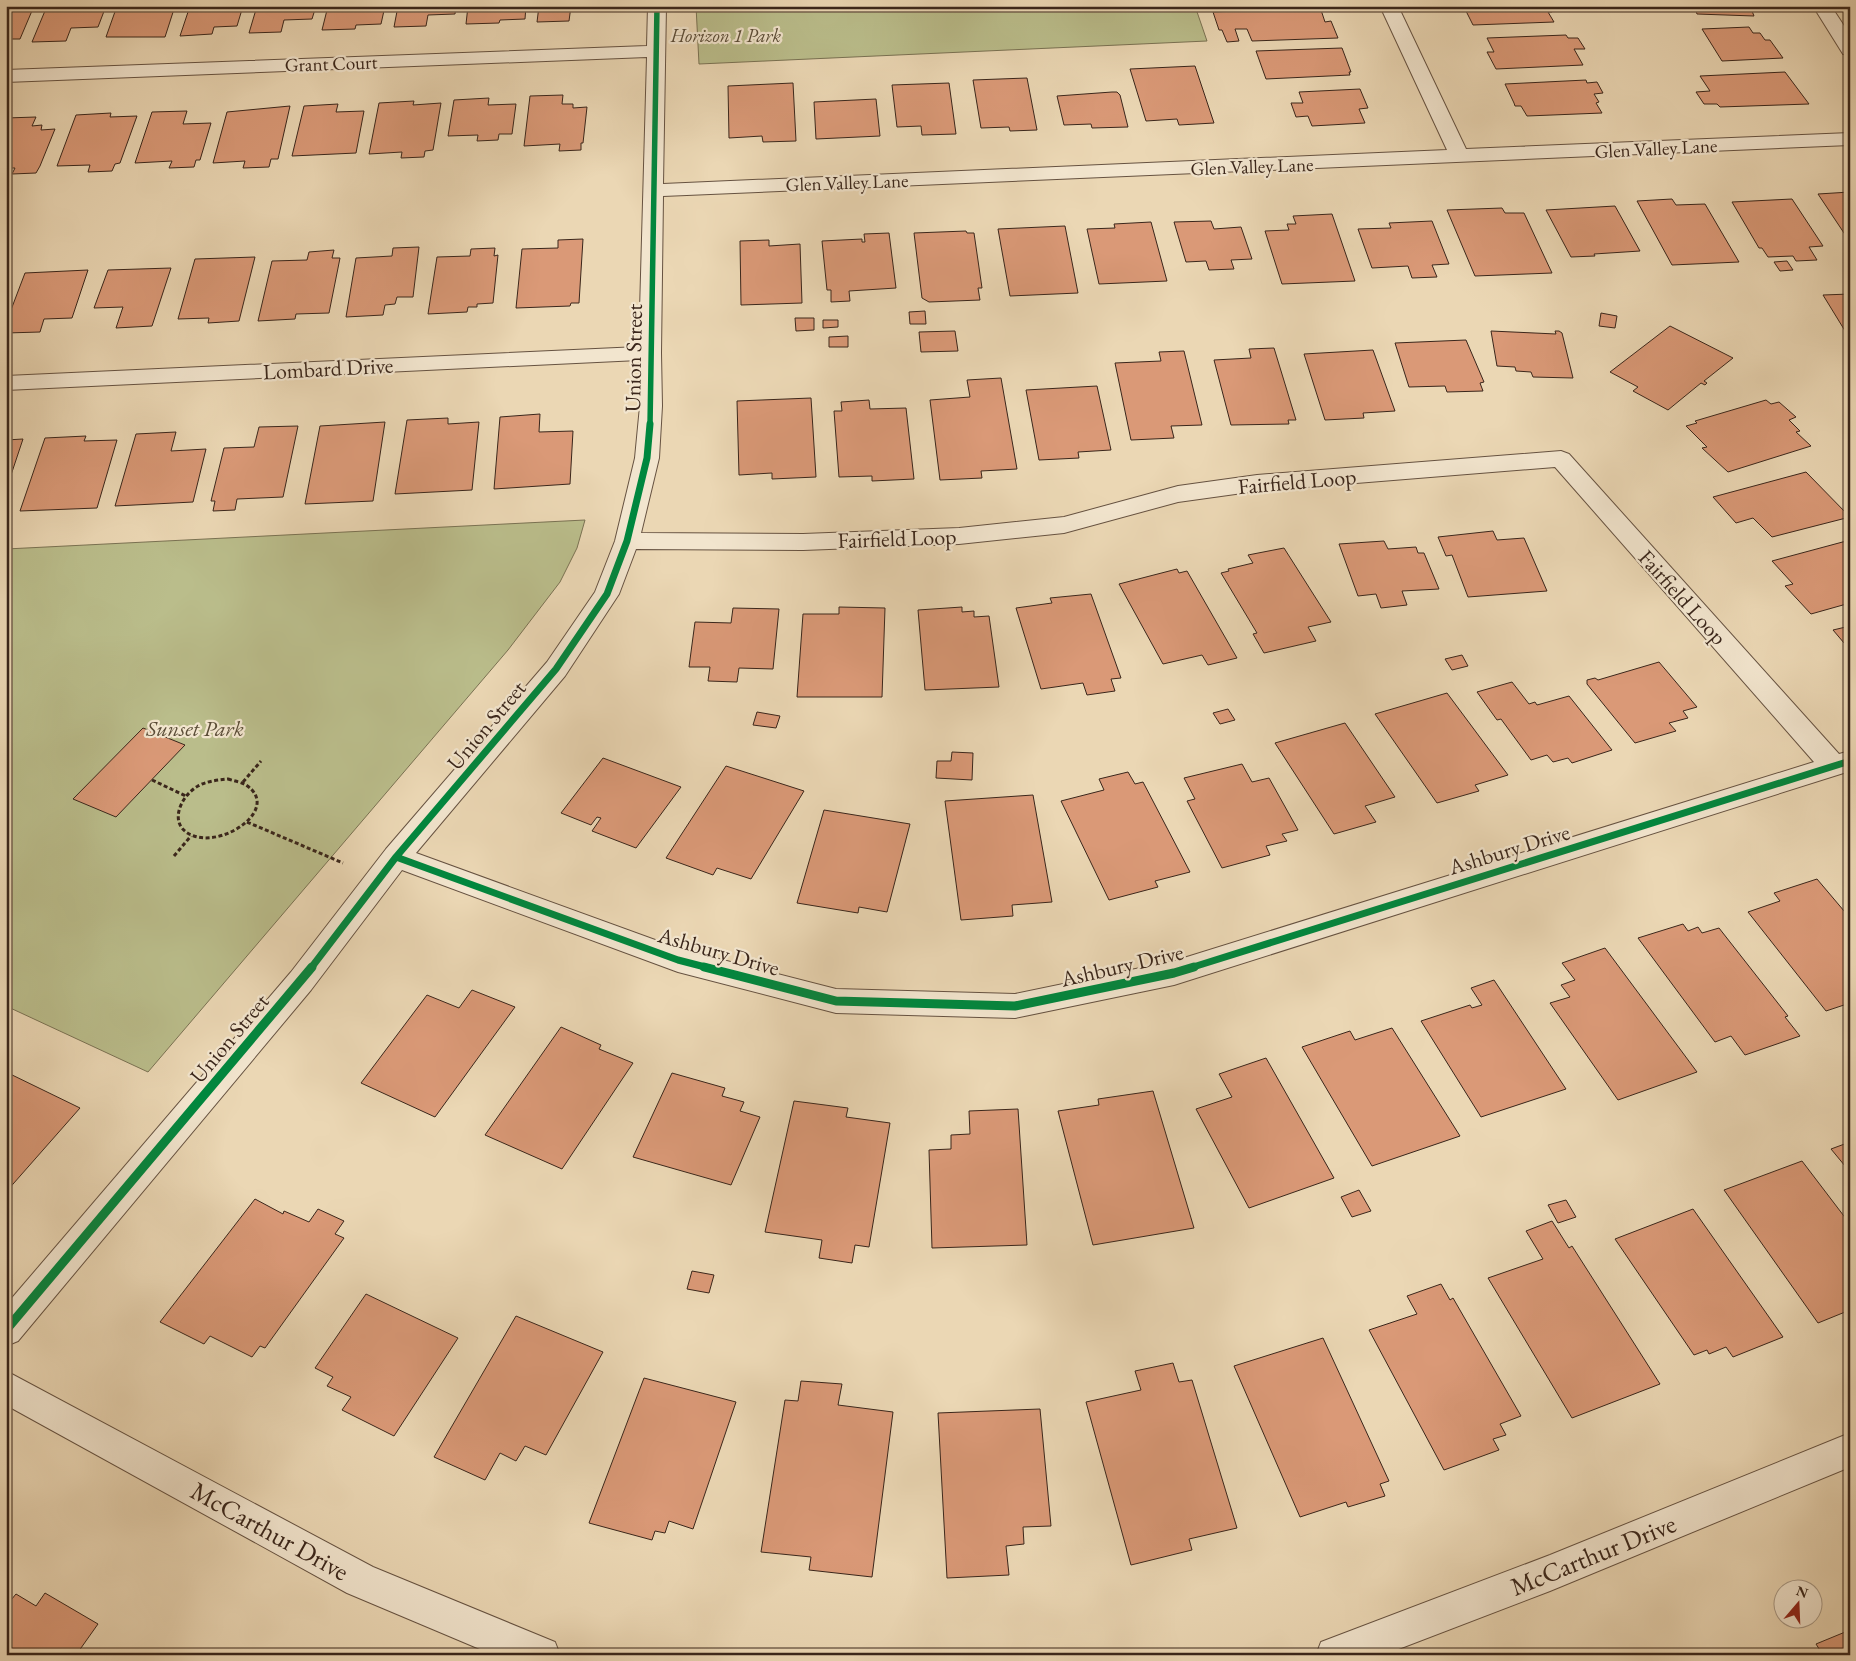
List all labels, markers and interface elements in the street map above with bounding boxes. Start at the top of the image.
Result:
park label: Horizon 1 Park [670,23,782,48]
street label: Grant Court [284,49,378,78]
street label: Glen Valley Lane [1594,133,1718,164]
street label: Glen Valley Lane [1190,152,1314,181]
street label: Glen Valley Lane [785,168,909,197]
street label: Union Street [618,303,649,412]
street label: Lombard Drive [262,351,394,386]
street label: Fairfield Loop [1237,462,1358,501]
street label: Fairfield Loop [837,522,957,555]
street label: Fairfield Loop [1632,543,1733,651]
street label: Union Street [440,674,532,776]
park label: Sunset Park [145,714,244,743]
street label: Ashbury Drive [1444,817,1574,882]
street label: Ashbury Drive [654,920,783,983]
street label: Ashbury Drive [1057,937,1187,994]
street label: Union Street [183,987,275,1089]
street label: McCarthur Drive [185,1474,355,1588]
street label: McCarthur Drive [1505,1506,1681,1604]
north arrow [1774,1578,1824,1628]
text: N [1794,1581,1811,1602]

